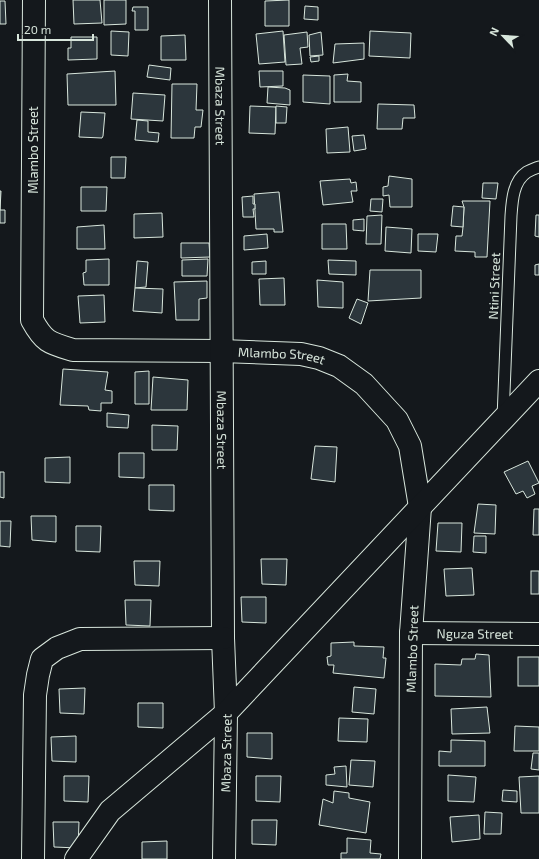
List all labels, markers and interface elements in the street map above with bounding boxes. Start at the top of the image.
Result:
scale bar [18,16,93,42]
north arrow [483,16,523,56]
text: 20 m [24,22,51,36]
text: N [486,25,501,38]
street label: Mbaza Street [212,67,229,145]
street label: Mlambo Street [25,106,41,194]
street label: Ntini Street [485,252,503,320]
street label: Mlambo Street [238,344,328,368]
street label: Mbaza Street [214,391,230,469]
street label: Mlambo Street [402,605,422,693]
street label: Nguza Street [437,625,513,642]
street label: Mbaza Street [217,713,235,793]

